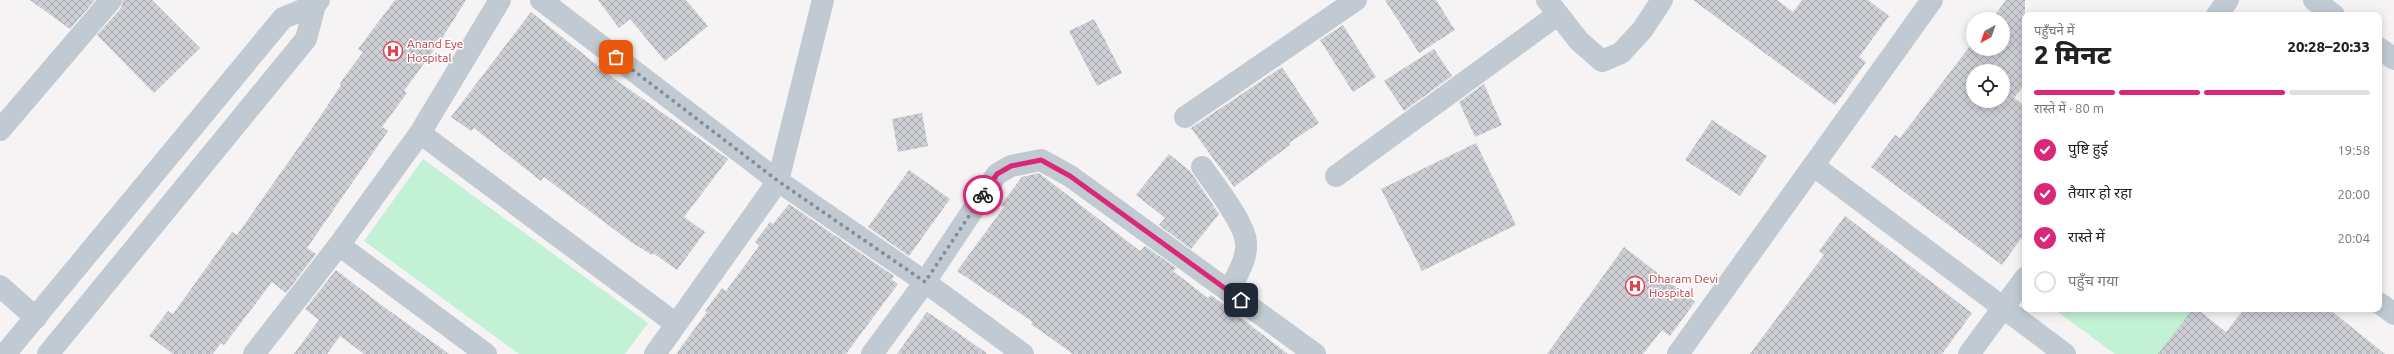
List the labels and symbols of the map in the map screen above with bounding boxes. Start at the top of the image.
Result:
north arrow [1966,12,2010,56]
place label: Anand Eye Hospital [407,37,463,64]
hospital icon: Anand Eye Hospital [382,40,404,62]
pin [599,40,633,74]
courier [963,175,1003,215]
place label: Dharam Devi Hospital [1649,272,1718,299]
hospital icon: Dharam Devi Hospital [1624,275,1646,297]
pin [1224,283,1258,317]

